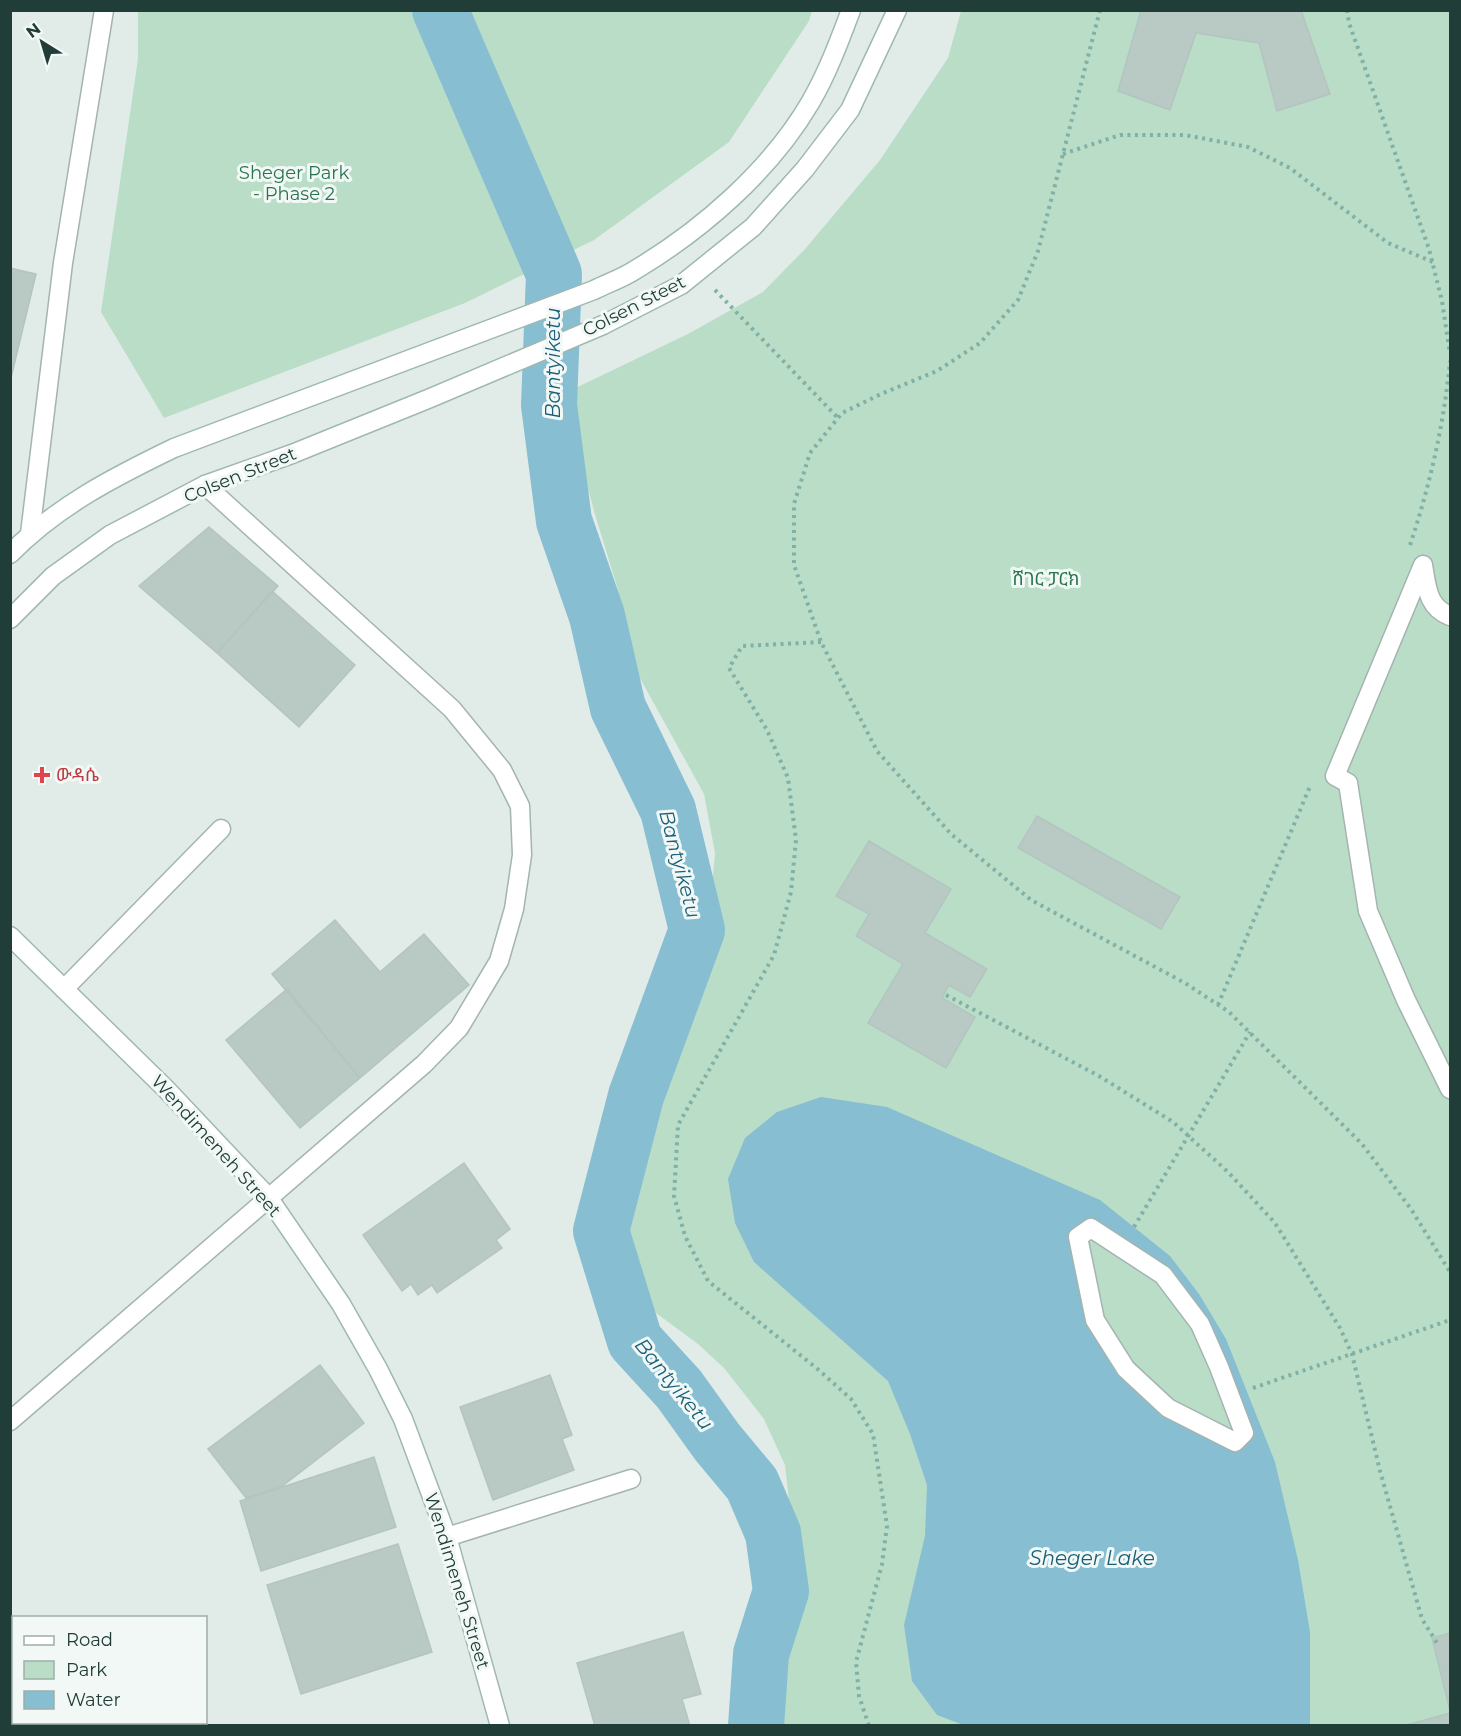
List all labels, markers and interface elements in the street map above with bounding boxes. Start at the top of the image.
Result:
north arrow [12,12,72,72]
text: N [22,19,44,42]
park label: Sheger Park - Phase 2 [239,162,349,205]
street label: Colsen Steet [579,271,689,341]
water label: Bantyiketu [541,308,565,418]
street label: Colsen Street [181,442,299,508]
park label: ሸገር ፓርክ [1013,568,1080,590]
place label: ውዳሴ [56,764,99,786]
marker: ውዳሴ [33,766,51,784]
water label: Bantyiketu [654,807,706,921]
street label: Wendimeneh Street [146,1070,286,1222]
water label: Bantyiketu [630,1333,718,1435]
street label: Wendimeneh Street [420,1490,494,1672]
water label: Sheger Lake [1029,1546,1155,1570]
legend [12,1616,207,1724]
text: Road [66,1629,113,1651]
text: Park [66,1659,107,1681]
text: Water [66,1689,121,1711]

